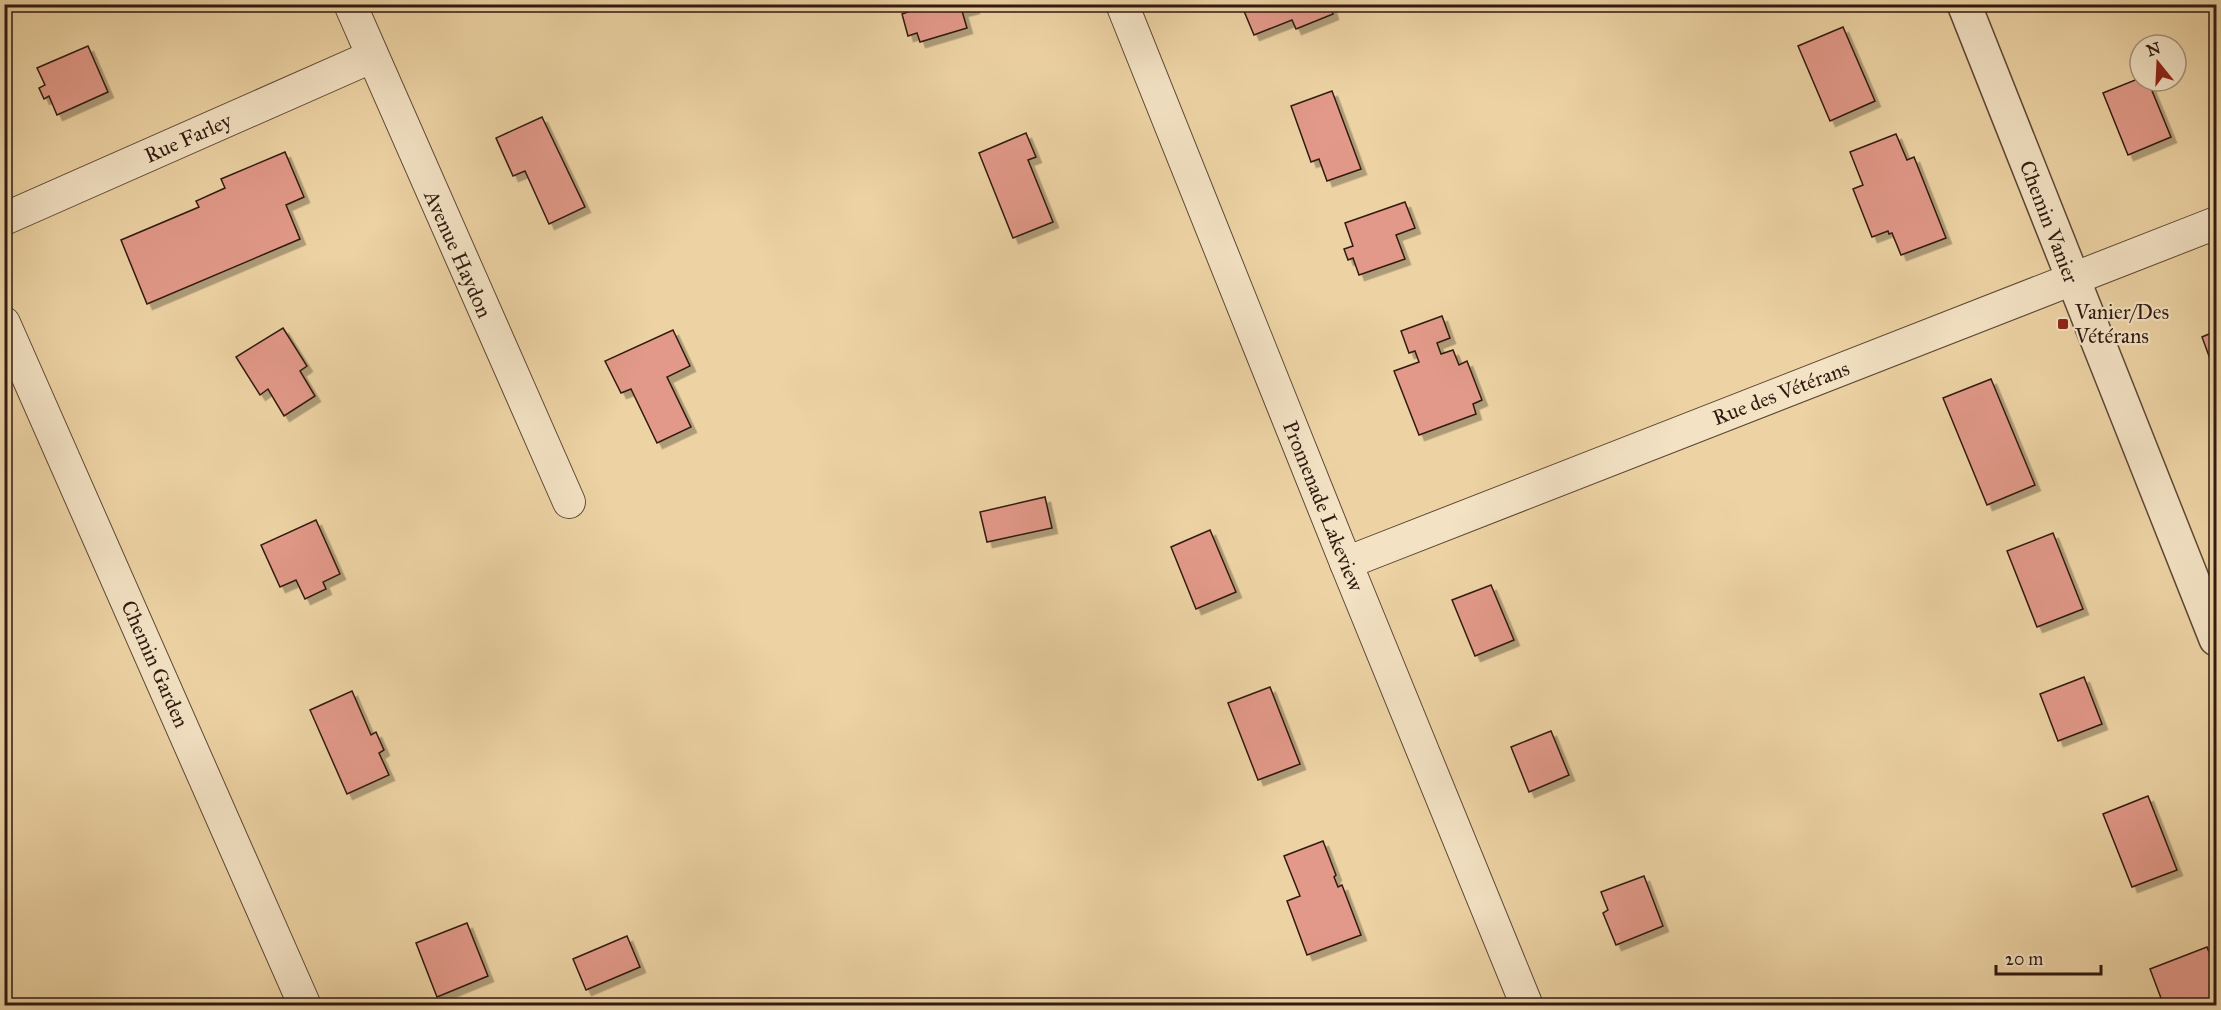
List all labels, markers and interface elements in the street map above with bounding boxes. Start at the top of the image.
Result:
north arrow [2128,33,2188,93]
text: N [2144,38,2163,60]
street label: Rue Farley [140,107,237,169]
street label: Chemin Vanier [2014,157,2084,287]
street label: Avenue Haydon [418,185,498,322]
place label: Vanier/Des Vétérans [2074,299,2169,349]
marker: Vanier/Des Vétérans [2056,317,2070,331]
street label: Rue des Vétérans [1709,355,1853,431]
street label: Promenade Lakeview [1277,417,1369,595]
street label: Chemin Garden [115,596,195,732]
scale bar [1996,938,2101,976]
text: 20 m [2005,948,2043,970]

